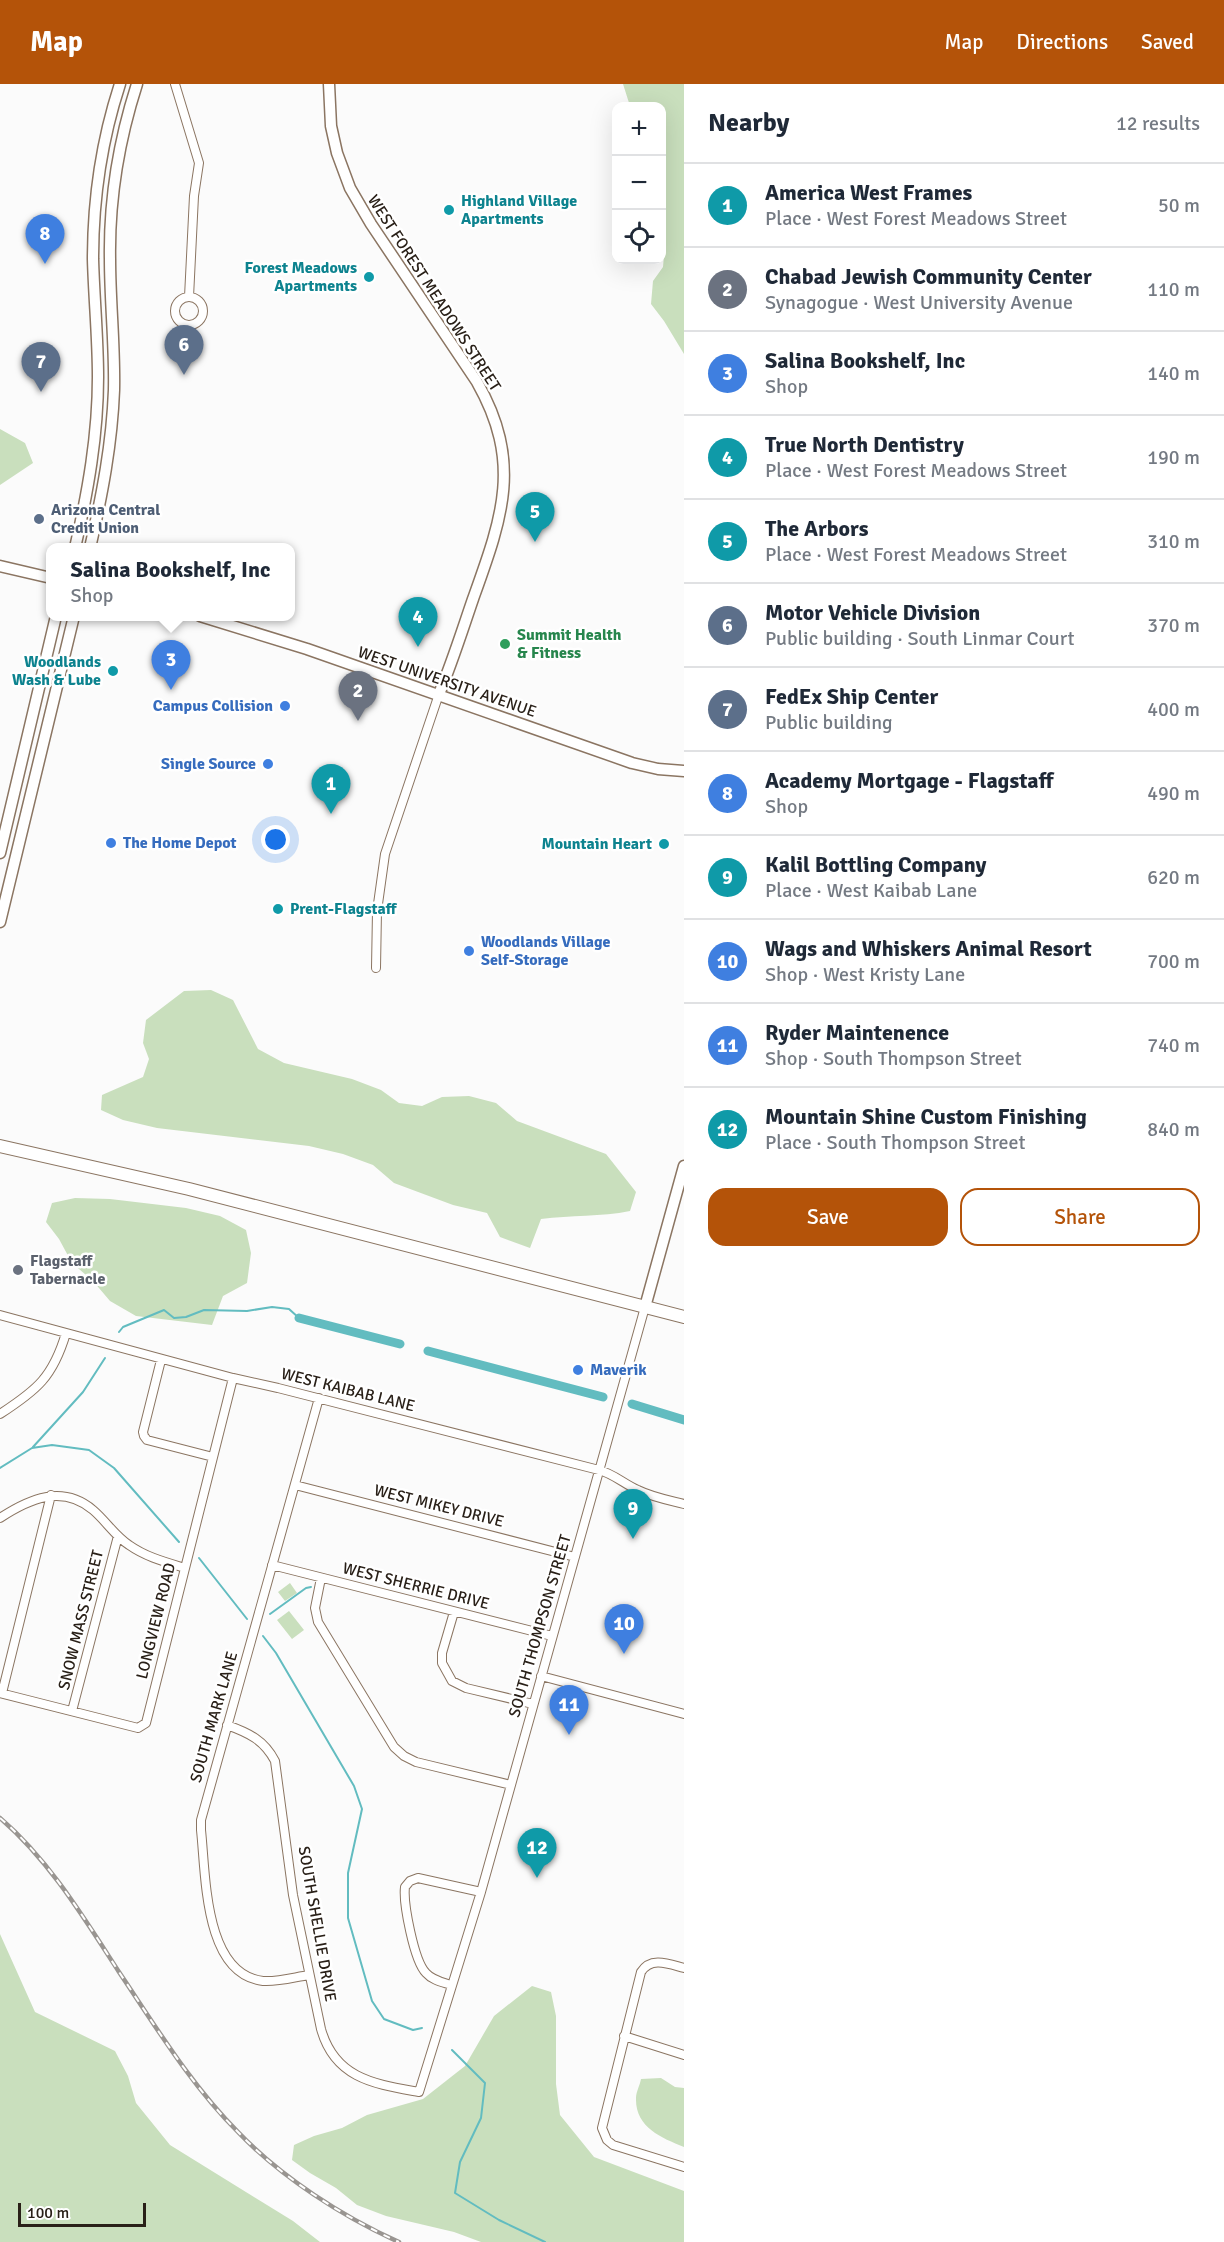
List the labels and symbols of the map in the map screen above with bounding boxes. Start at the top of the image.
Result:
street label: WEST FOREST MEADOWS STREET [363,191,505,395]
place label: Highland Village Apartments [461,191,577,229]
marker: Highland Village Apartments [442,203,456,217]
pin: 8 [26,214,64,264]
place label: Forest Meadows Apartments [244,258,357,296]
marker: Forest Meadows Apartments [362,270,376,284]
pin: 6 [164,326,204,375]
pin: 7 [22,342,60,392]
pin: 5 [516,492,554,542]
place label: Arizona Central Credit Union [51,500,160,538]
marker: Arizona Central Credit Union [32,512,46,526]
pin: 4 [398,598,438,647]
place label: Summit Health & Fitness [517,625,622,663]
marker: Summit Health & Fitness [498,637,512,651]
pin: 3 [152,640,190,690]
street label: WEST UNIVERSITY AVENUE [355,642,539,722]
place label: Woodlands Wash & Lube [12,652,101,690]
marker: Woodlands Wash & Lube [106,664,120,678]
pin: 2 [338,672,378,721]
place label: Campus Collision [153,696,273,716]
marker: Campus Collision [278,699,292,713]
place label: Single Source [161,754,256,774]
marker: Single Source [261,757,275,771]
pin: 1 [312,764,350,814]
your location [261,825,290,854]
place label: The Home Depot [123,833,237,853]
place label: Mountain Heart [541,834,652,854]
marker: The Home Depot [104,836,118,850]
marker: Mountain Heart [657,837,671,851]
place label: Prent-Flagstaff [290,899,398,919]
marker: Prent-Flagstaff [271,902,285,916]
place label: Woodlands Village Self-Storage [481,932,611,970]
marker: Woodlands Village Self-Storage [462,944,476,958]
place label: Flagstaff Tabernacle [30,1251,105,1289]
marker: Flagstaff Tabernacle [11,1263,25,1277]
place label: Maverik [590,1360,647,1380]
marker: Maverik [571,1363,585,1377]
street label: WEST KAIBAB LANE [279,1364,417,1416]
street label: WEST MIKEY DRIVE [372,1480,506,1532]
pin: 9 [614,1490,652,1539]
street label: SOUTH THOMPSON STREET [504,1532,576,1720]
street label: SNOW MASS STREET [54,1548,108,1692]
street label: WEST SHERRIE DRIVE [340,1558,492,1614]
street label: LONGVIEW ROAD [132,1561,180,1681]
pin: 10 [604,1604,644,1654]
street label: SOUTH MARK LANE [186,1649,242,1785]
pin: 11 [550,1686,588,1735]
pin: 12 [518,1828,556,1878]
street label: SOUTH SHELLIE DRIVE [293,1845,341,2003]
scale bar [18,2200,146,2228]

